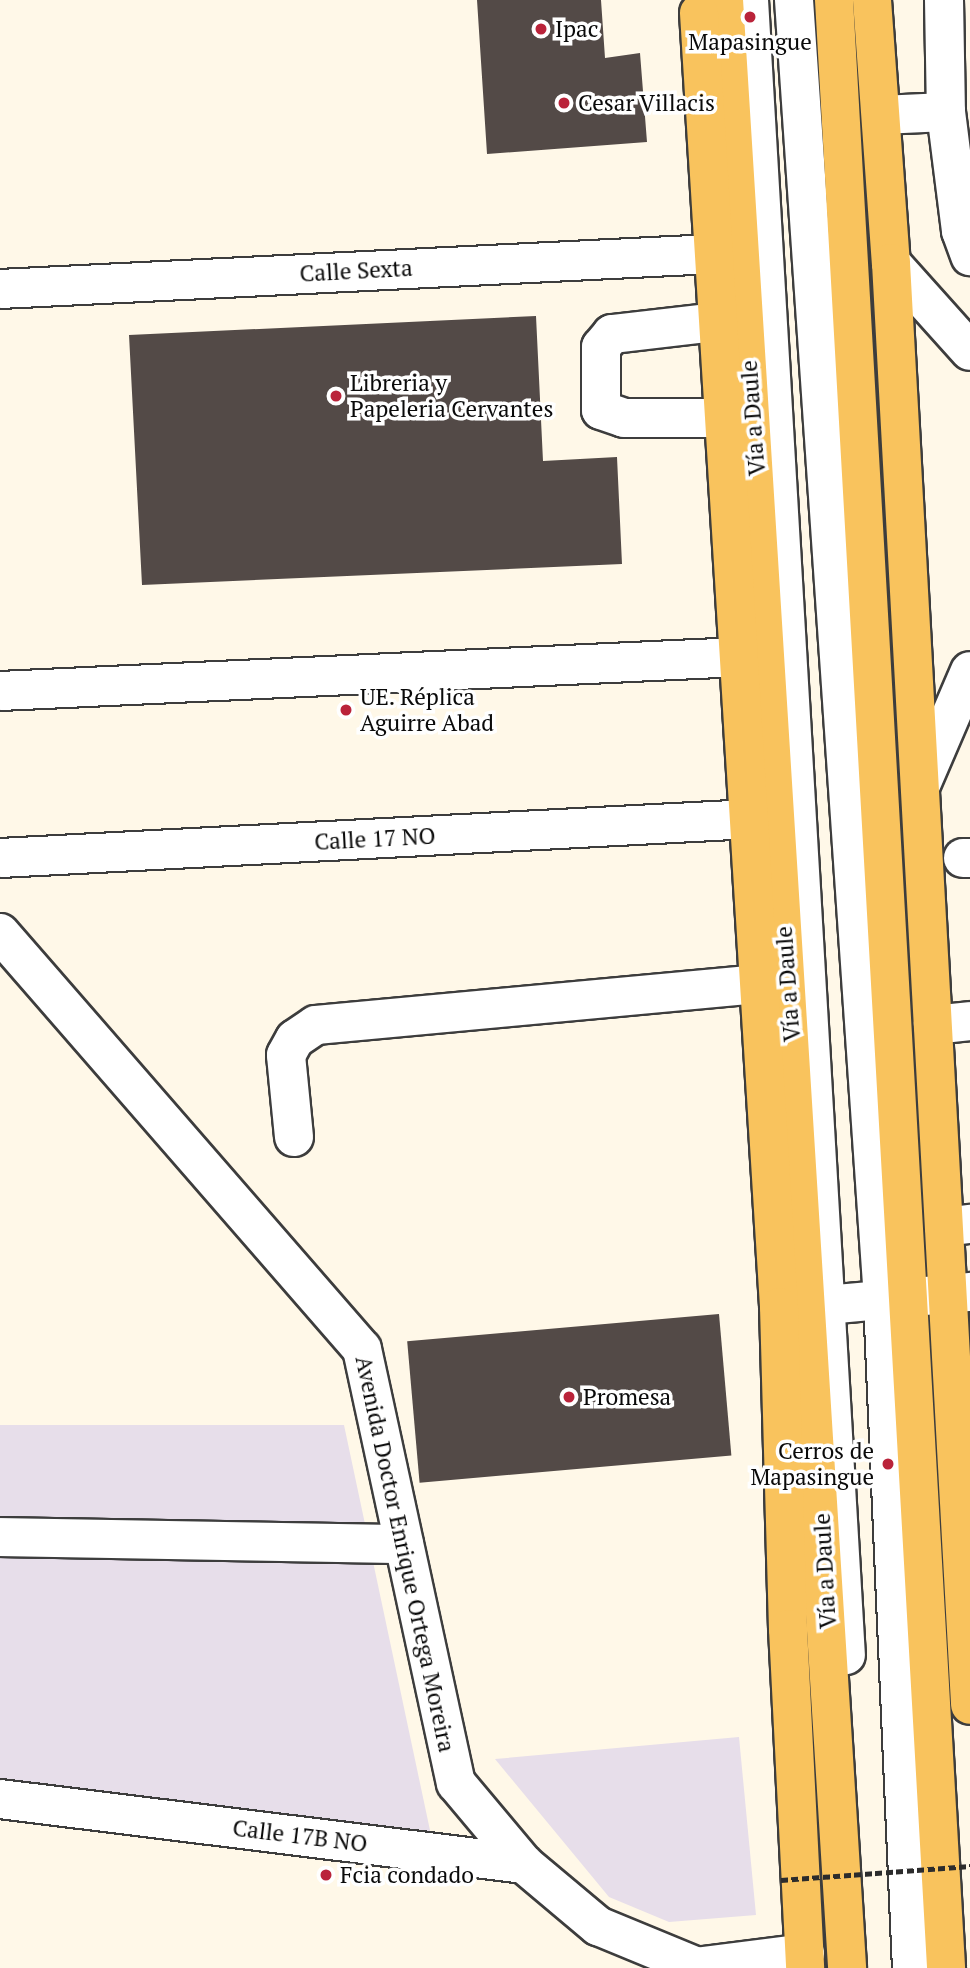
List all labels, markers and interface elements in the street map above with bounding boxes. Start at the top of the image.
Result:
marker: Mapasingue [742,9,758,25]
place label: Ipac [555,15,598,43]
marker: Ipac [533,21,549,37]
place label: Mapasingue [688,28,812,56]
place label: Cesar Villacis [578,89,716,117]
marker: Cesar Villacis [556,95,572,111]
street label: Calle Sexta [299,254,413,288]
street label: Vía a Daule [735,359,771,477]
place label: Libreria y Papeleria Cervantes [350,369,553,423]
marker: Libreria y Papeleria Cervantes [328,388,344,404]
place label: UE. Réplica Aguirre Abad [360,683,495,737]
marker: UE. Réplica Aguirre Abad [338,702,354,718]
street label: Calle 17 NO [314,822,436,856]
street label: Vía a Daule [770,925,806,1043]
street label: Avenida Doctor Enrique Ortega Moreira [349,1353,461,1755]
place label: Promesa [583,1383,671,1411]
marker: Promesa [561,1389,577,1405]
place label: Cerros de Mapasingue [750,1437,874,1491]
marker: Cerros de Mapasingue [880,1456,896,1472]
street label: Vía a Daule [808,1512,842,1630]
street label: Calle 17B NO [231,1814,369,1858]
place label: Fcia condado [340,1861,474,1889]
marker: Fcia condado [318,1867,334,1883]

